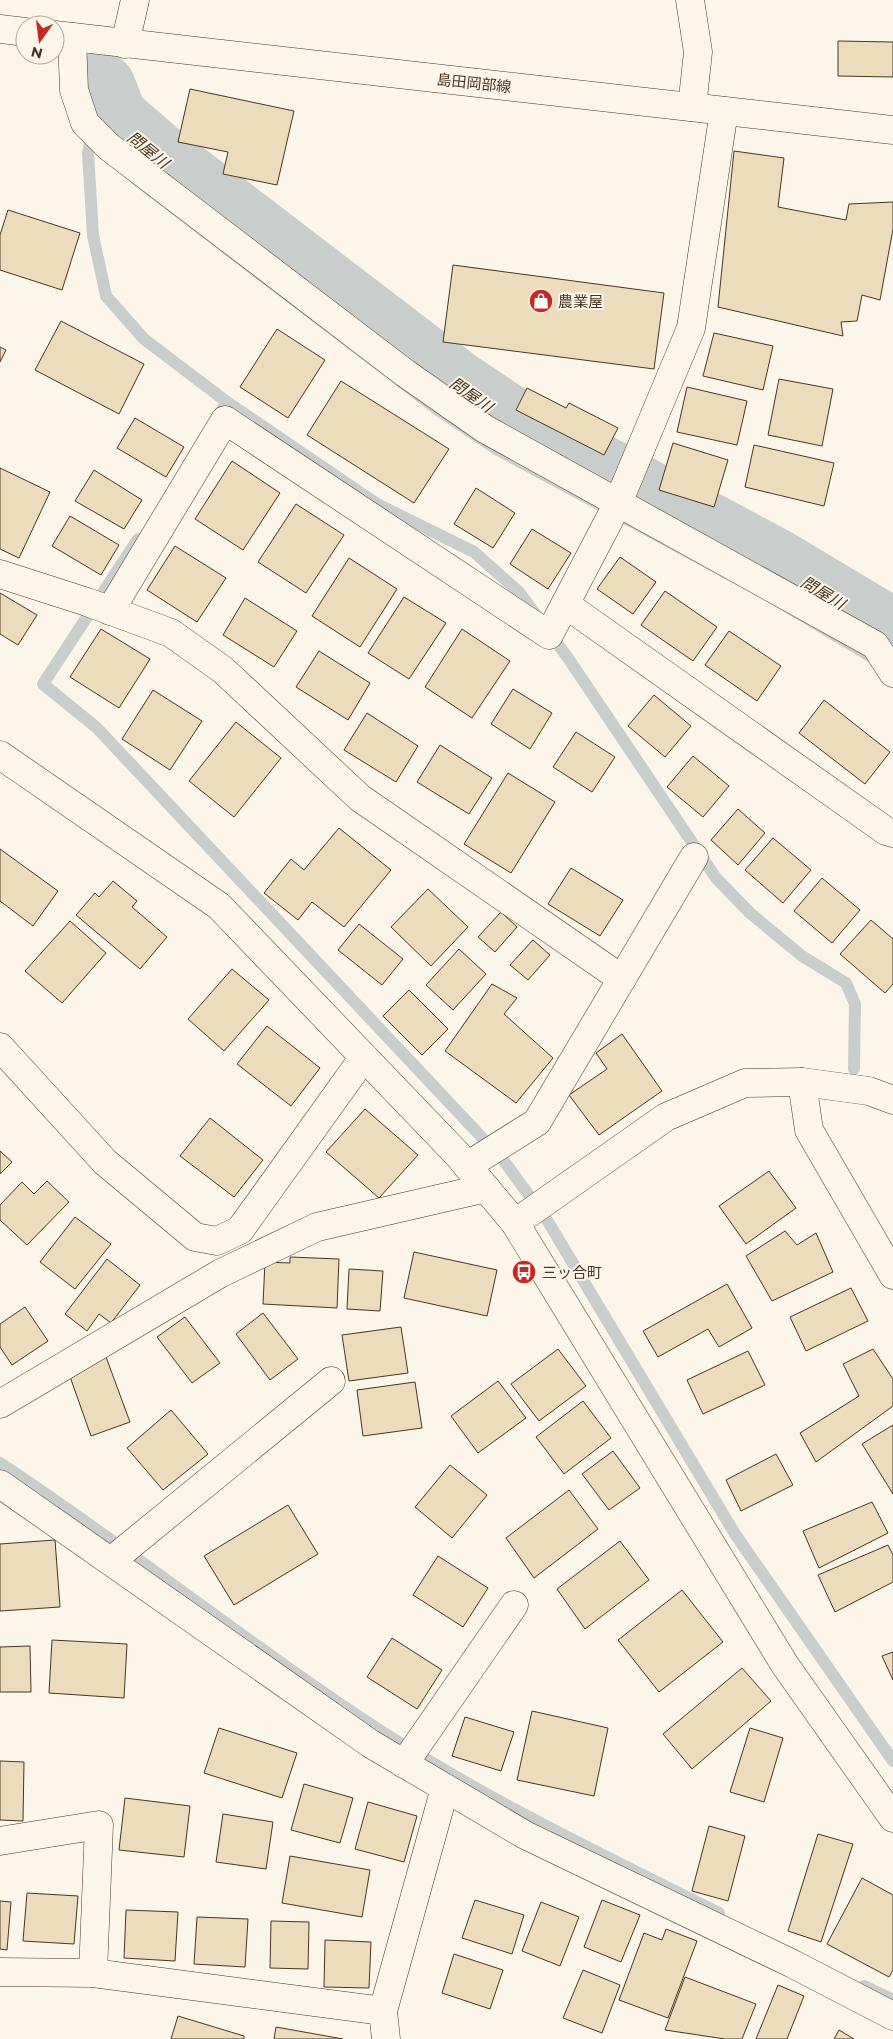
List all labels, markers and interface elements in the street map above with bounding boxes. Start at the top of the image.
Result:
north arrow [15,15,65,65]
text: N [29,43,45,63]
street label: 島田岡部線 [436,70,512,96]
water label: 問屋川 [123,128,174,174]
shop icon: 農業屋 [528,288,554,314]
place label: 農業屋 [558,292,603,311]
water label: 問屋川 [446,373,498,418]
water label: 問屋川 [798,572,850,615]
bus stop icon: 三ッ合町 [511,1259,537,1285]
place label: 三ッ合町 [542,1263,602,1282]

